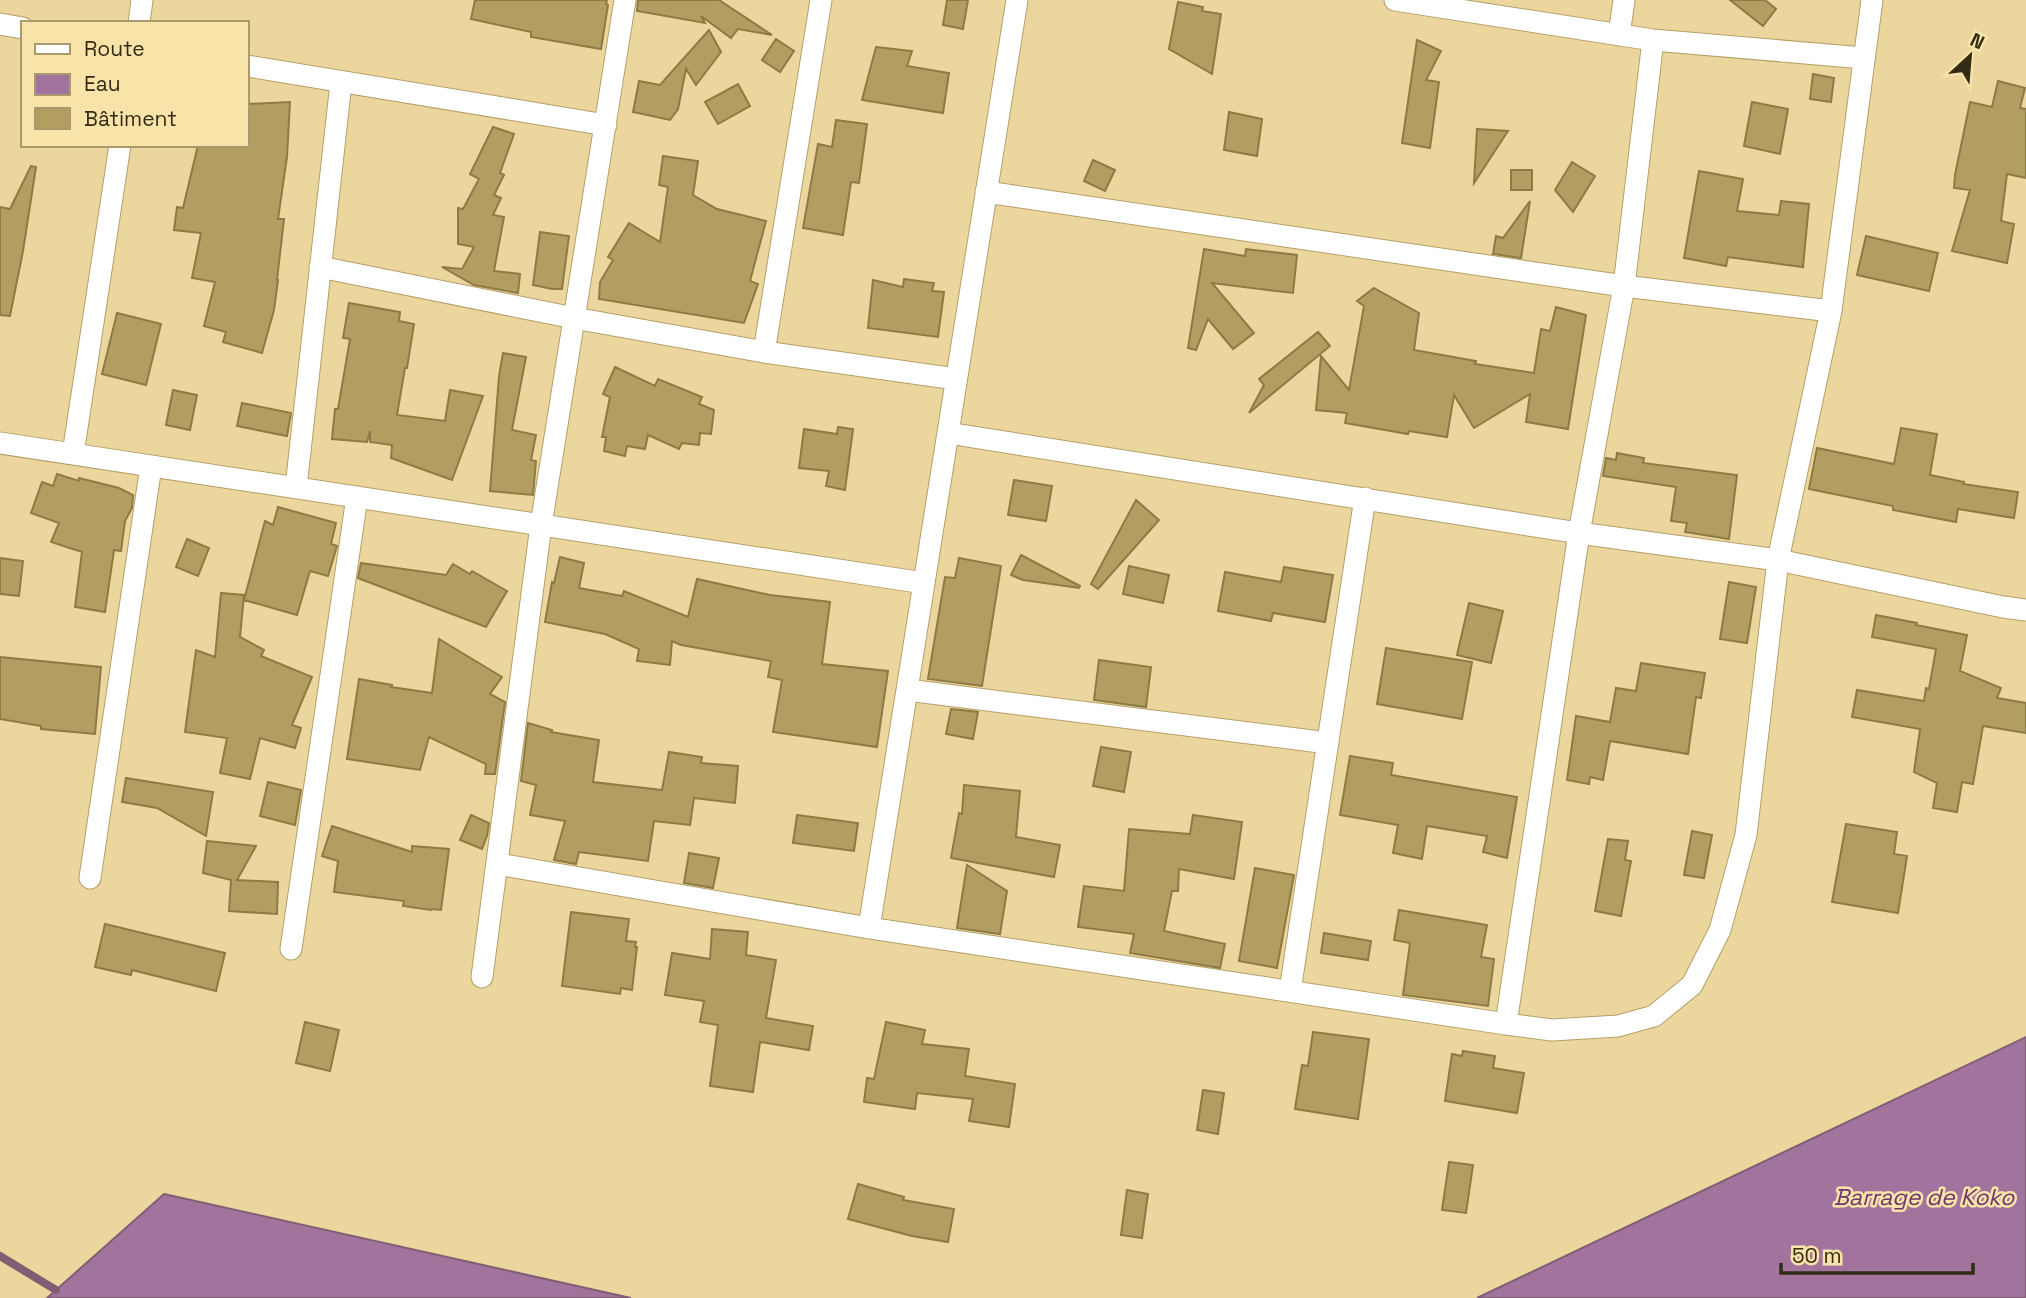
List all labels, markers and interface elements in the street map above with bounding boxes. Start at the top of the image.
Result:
legend [21,21,248,147]
north arrow [1935,21,2005,91]
text: N [1966,27,1988,55]
text: Route [84,35,145,62]
text: Eau [84,70,121,97]
text: Bâtiment [84,105,177,132]
water label: Barrage de Koko [1834,1182,2015,1212]
scale bar [1781,1232,1974,1276]
text: 50 m [1792,1242,1842,1269]

